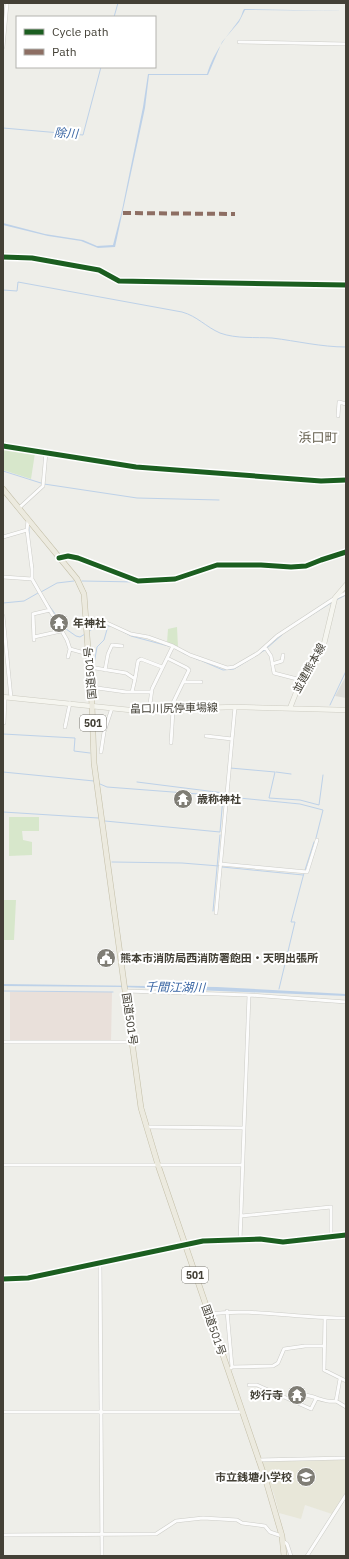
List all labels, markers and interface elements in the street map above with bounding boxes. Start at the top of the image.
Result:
legend [16,16,156,68]
text: Cycle path [52,24,109,39]
text: Path [52,44,77,59]
water label: 除川 [54,125,80,141]
district label: 浜口町 [298,429,338,446]
temple icon: 年神社 [48,612,70,634]
place label: 年神社 [73,616,106,630]
street label: 並建熊本線 [290,641,328,695]
street label: 国道501号 [81,646,99,700]
street label: 畠口川尻停車場線 [130,700,218,716]
road number: 501 [80,715,106,731]
temple icon: 歳称神社 [172,788,194,810]
place label: 歳称神社 [197,792,241,806]
public building icon: 熊本市消防局西消防署飽田・天明出張所 [95,947,117,969]
place label: 熊本市消防局西消防署飽田・天明出張所 [120,951,318,965]
water label: 千間江湖川 [145,979,207,995]
street label: 国道501号 [119,992,141,1046]
road number: 501 [182,1267,208,1283]
street label: 国道501号 [199,1303,229,1357]
temple icon: 妙行寺 [286,1384,308,1406]
place label: 妙行寺 [250,1388,283,1402]
school or university icon: 市立銭塘小学校 [295,1466,317,1488]
place label: 市立銭塘小学校 [215,1470,292,1484]

